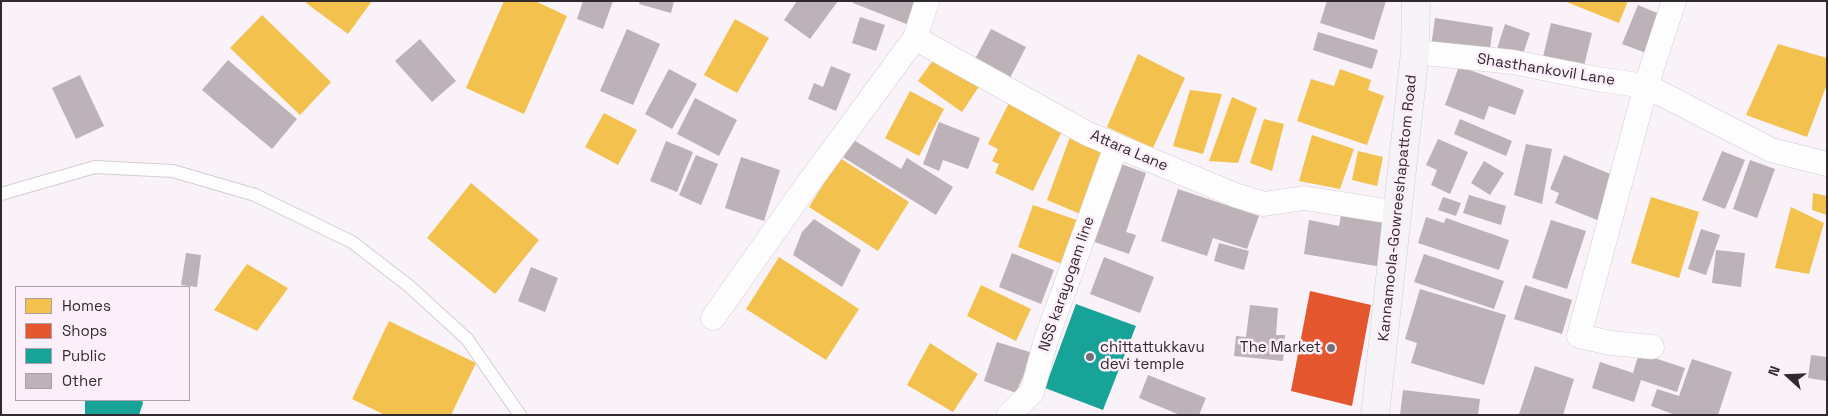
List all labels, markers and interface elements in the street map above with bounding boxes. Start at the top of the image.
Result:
street label: Shasthankovil Lane [1476,50,1616,90]
street label: Kannamoola-Gowreeshapattom Road [1375,74,1421,342]
street label: Attara Lane [1087,127,1171,175]
street label: NSS karayogam line [1035,214,1099,354]
legend [15,286,190,401]
text: Homes [62,296,111,315]
text: Shops [62,321,107,340]
place label: chittattukkavu devi temple [1100,339,1205,374]
place label: The Market [1240,339,1321,357]
marker: The Market [1325,342,1337,354]
text: Public [62,346,106,365]
marker: chittattukkavu devi temple [1084,351,1096,363]
north arrow [1763,351,1813,401]
text: N [1764,363,1784,378]
text: Other [62,371,103,390]

